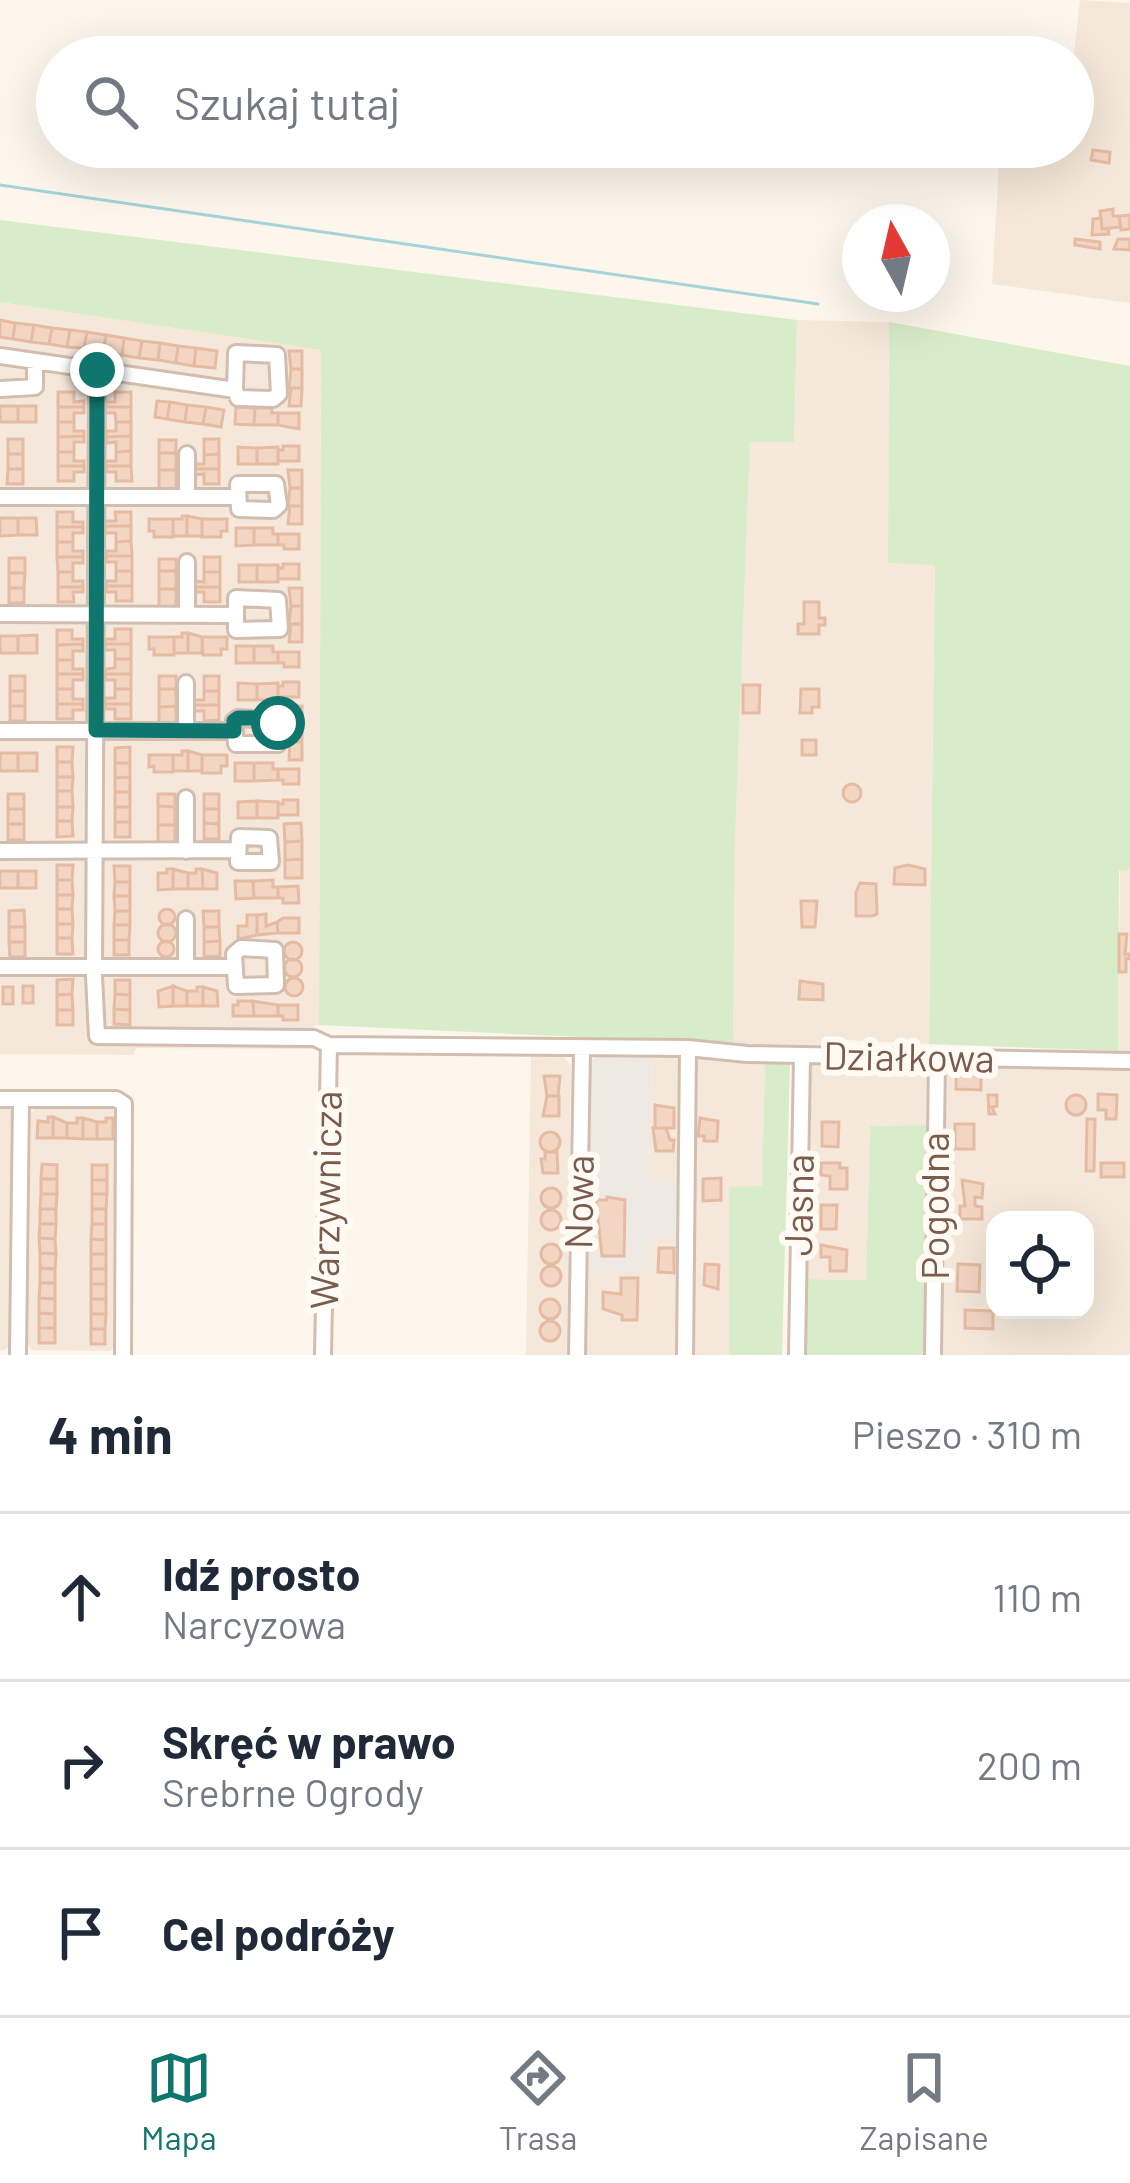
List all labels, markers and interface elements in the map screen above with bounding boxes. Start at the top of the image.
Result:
search box [36,36,1094,168]
icon: search [78,69,144,135]
text: Szukaj tutaj [174,75,401,129]
north arrow [842,204,950,312]
route end [70,343,124,397]
route start [251,696,305,750]
street label: Działkowa [823,1031,995,1080]
street label: Warzywnicza [299,1090,350,1310]
street label: Pogodna [910,1132,957,1280]
street label: Jasna [773,1153,822,1256]
street label: Nowa [553,1154,602,1250]
map controls [986,1211,1094,1319]
button: locate [986,1211,1094,1319]
text: 4 min [48,1403,173,1464]
text: Pieszo · 310 m [852,1410,1082,1457]
text: Idź prosto [162,1546,361,1600]
icon: ahead [48,1564,114,1630]
text: 110 m [992,1573,1082,1620]
text: Narcyzowa [162,1600,346,1647]
text: Skręć w prawo [162,1714,456,1768]
icon: right [48,1732,114,1798]
text: 200 m [977,1741,1082,1788]
text: Srebrne Ogrody [162,1768,424,1815]
icon: arrive [48,1900,114,1966]
text: Cel podróży [162,1906,395,1960]
tab: Mapa [141,2045,217,2157]
tab: Trasa [499,2045,577,2157]
tab: Zapisane [859,2045,989,2157]

